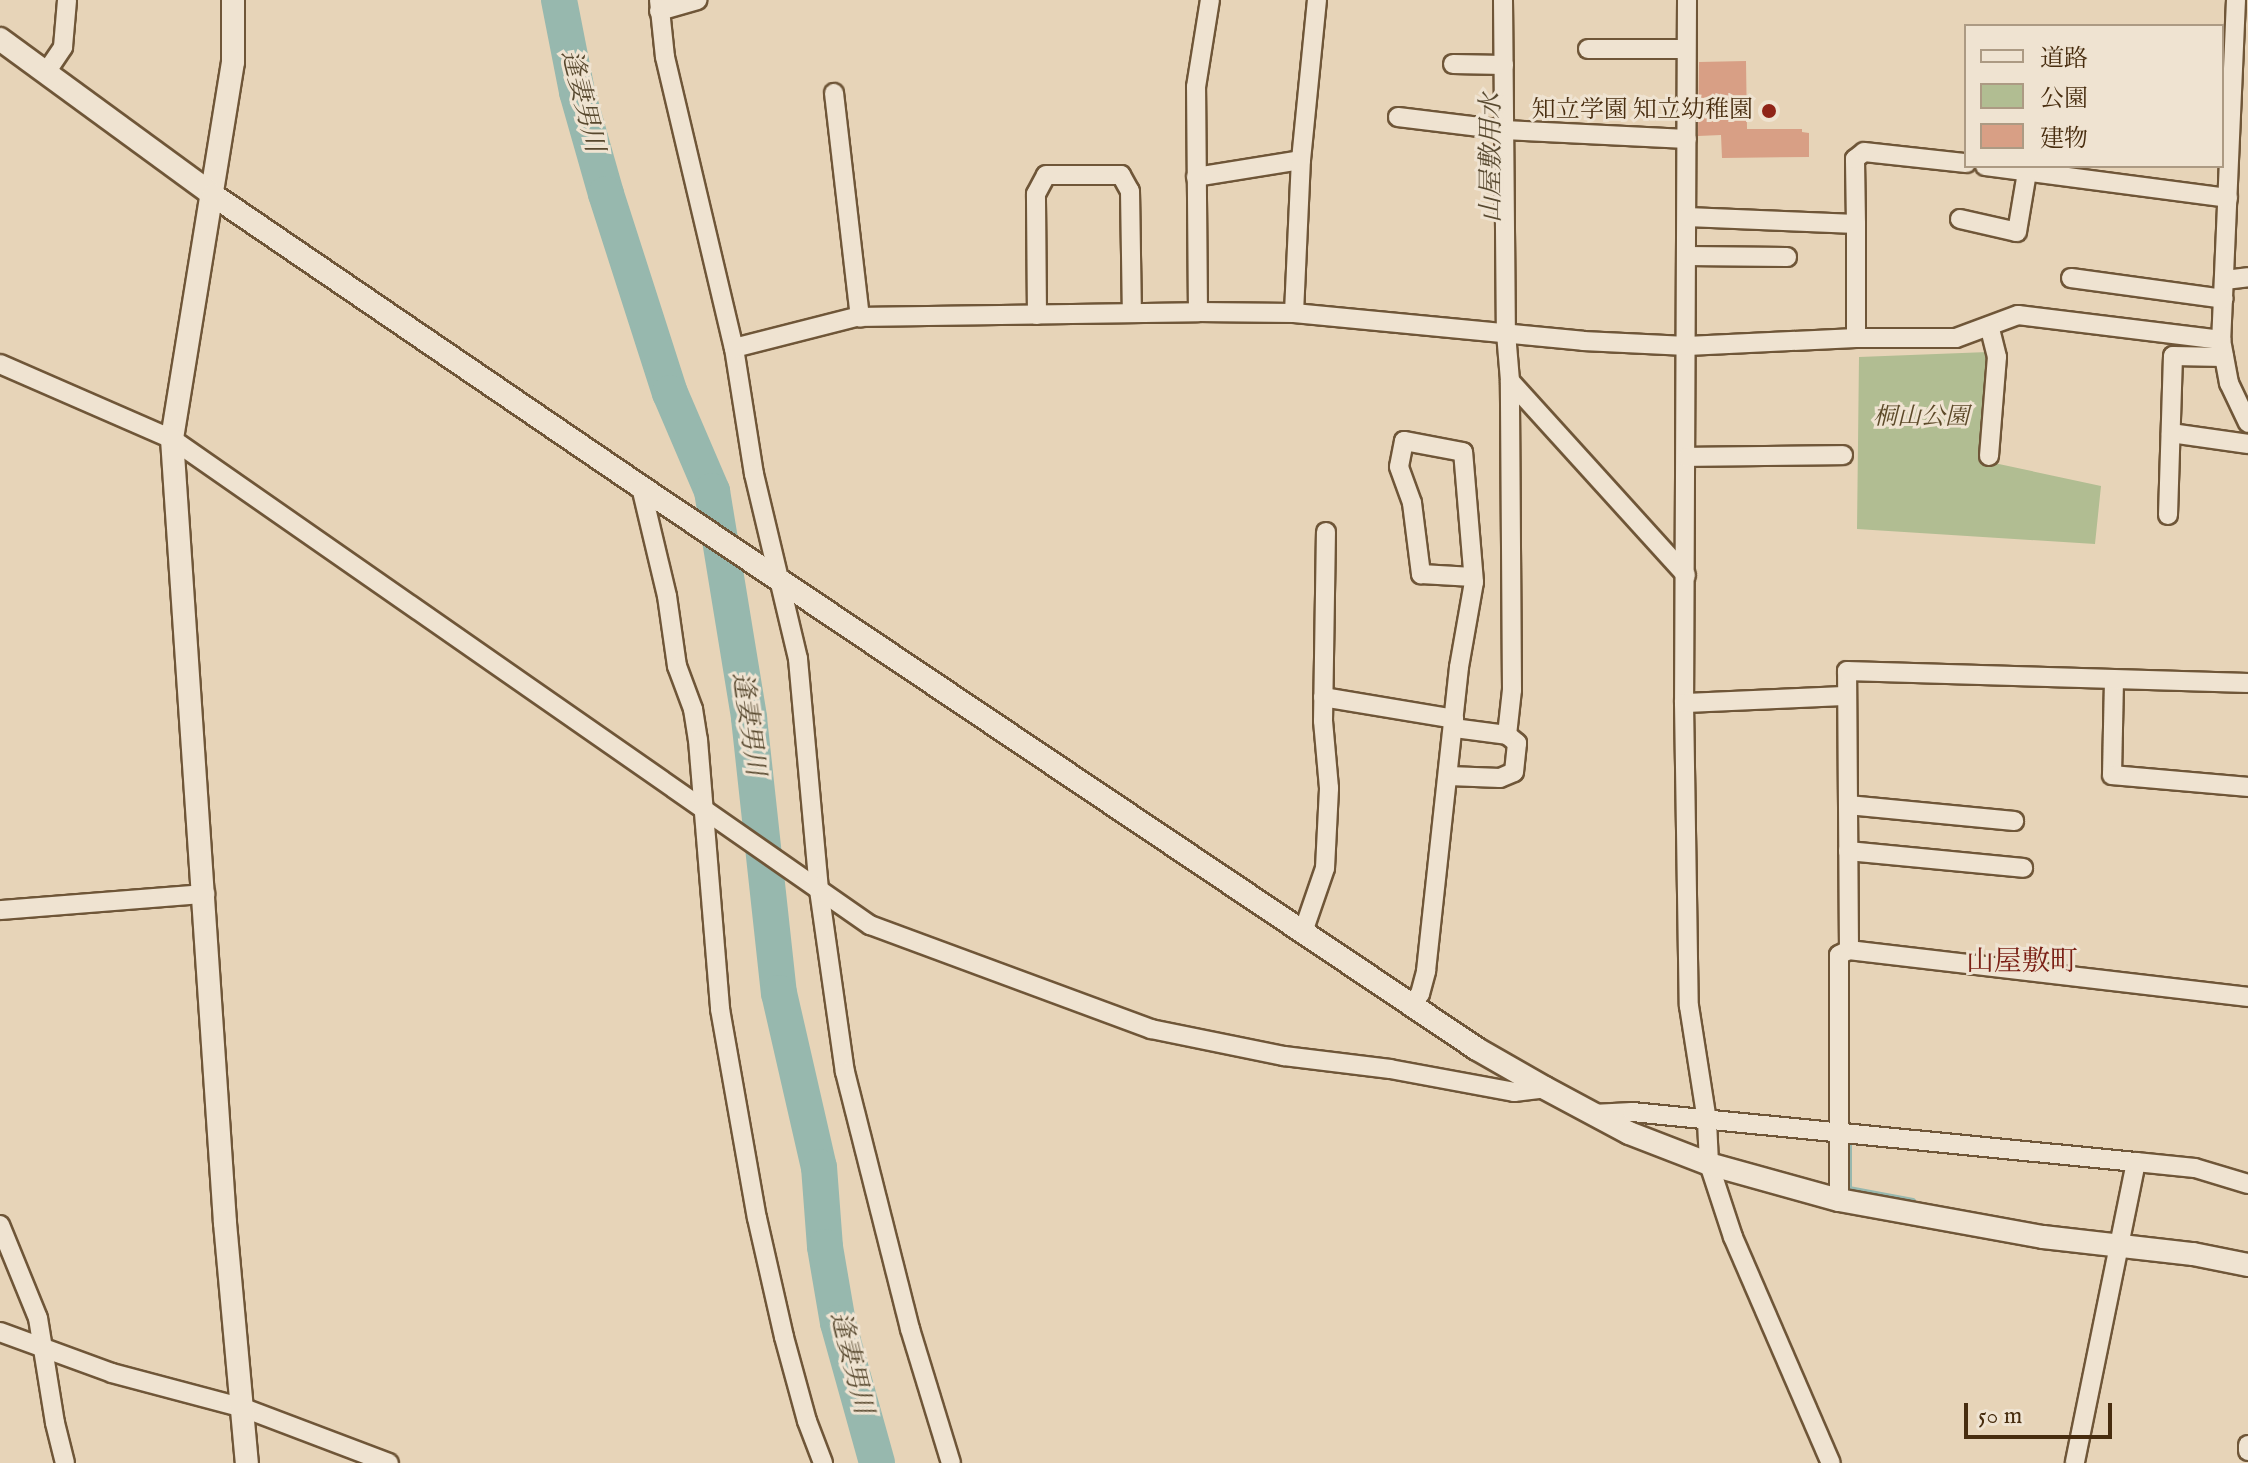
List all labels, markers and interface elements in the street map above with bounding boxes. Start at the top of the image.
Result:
legend [1964,24,2224,168]
text: 道路 [2040,44,2088,75]
water label: 逢妻男川 [554,47,610,155]
text: 公園 [2040,84,2088,115]
water label: 山屋敷用水 [1476,93,1508,223]
place label: 知立学園 知立幼稚園 [1532,97,1753,125]
marker: 知立学園 知立幼稚園 [1760,102,1778,120]
text: 建物 [2040,124,2088,155]
park label: 桐山公園 [1873,404,1969,432]
water label: 逢妻男川 [725,670,771,778]
district label: 山屋敷町 [1966,946,2078,980]
water label: 逢妻男川 [823,1309,879,1417]
scale bar [1968,1387,2116,1437]
text: 50 m [1978,1401,2022,1432]

